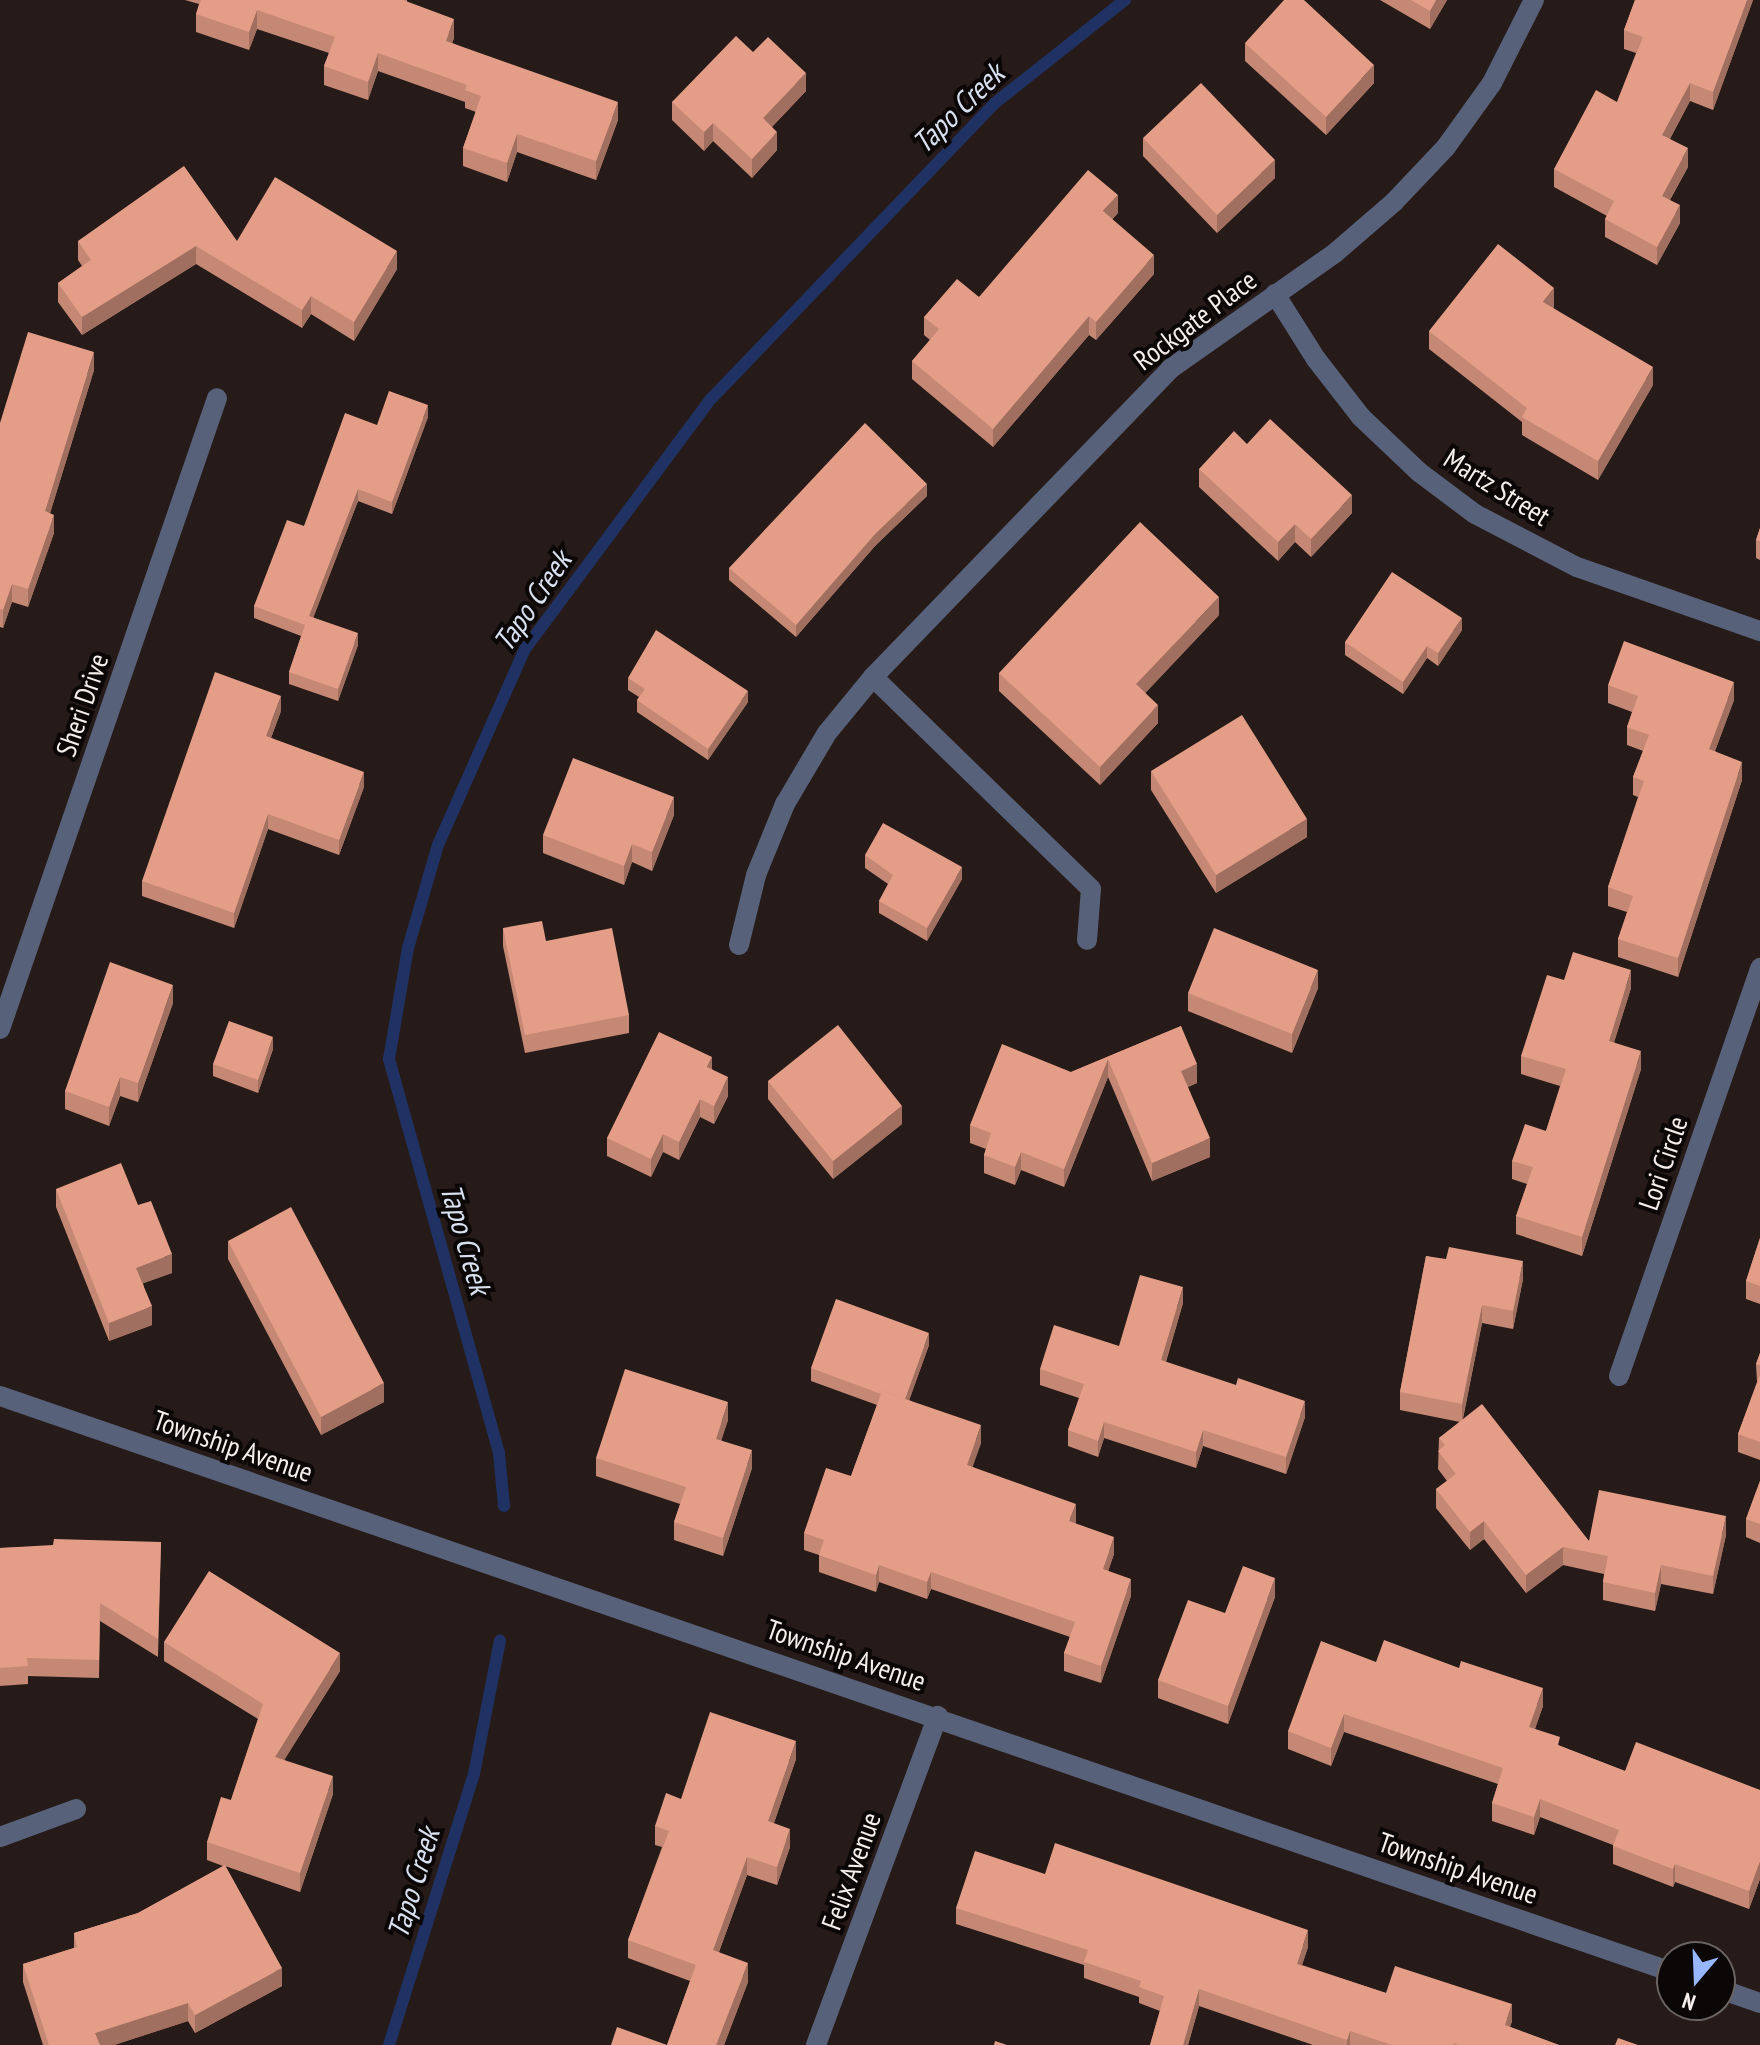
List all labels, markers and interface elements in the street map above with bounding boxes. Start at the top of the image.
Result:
water label: Tapo Creek [905,56,1011,160]
street label: Rockgate Place [1127,263,1263,377]
street label: Martz Street [1438,441,1556,533]
water label: Tapo Creek [485,544,579,658]
street label: Sheri Drive [49,649,115,761]
street label: Lori Circle [1631,1112,1695,1214]
water label: Tapo Creek [433,1180,499,1298]
street label: Township Avenue [149,1403,317,1489]
street label: Township Avenue [762,1612,930,1698]
street label: Felix Avenue [814,1807,888,1935]
water label: Tapo Creek [379,1824,447,1942]
street label: Township Avenue [1374,1825,1542,1911]
north arrow [1656,1941,1736,2021]
text: N [1679,1987,1699,2017]

